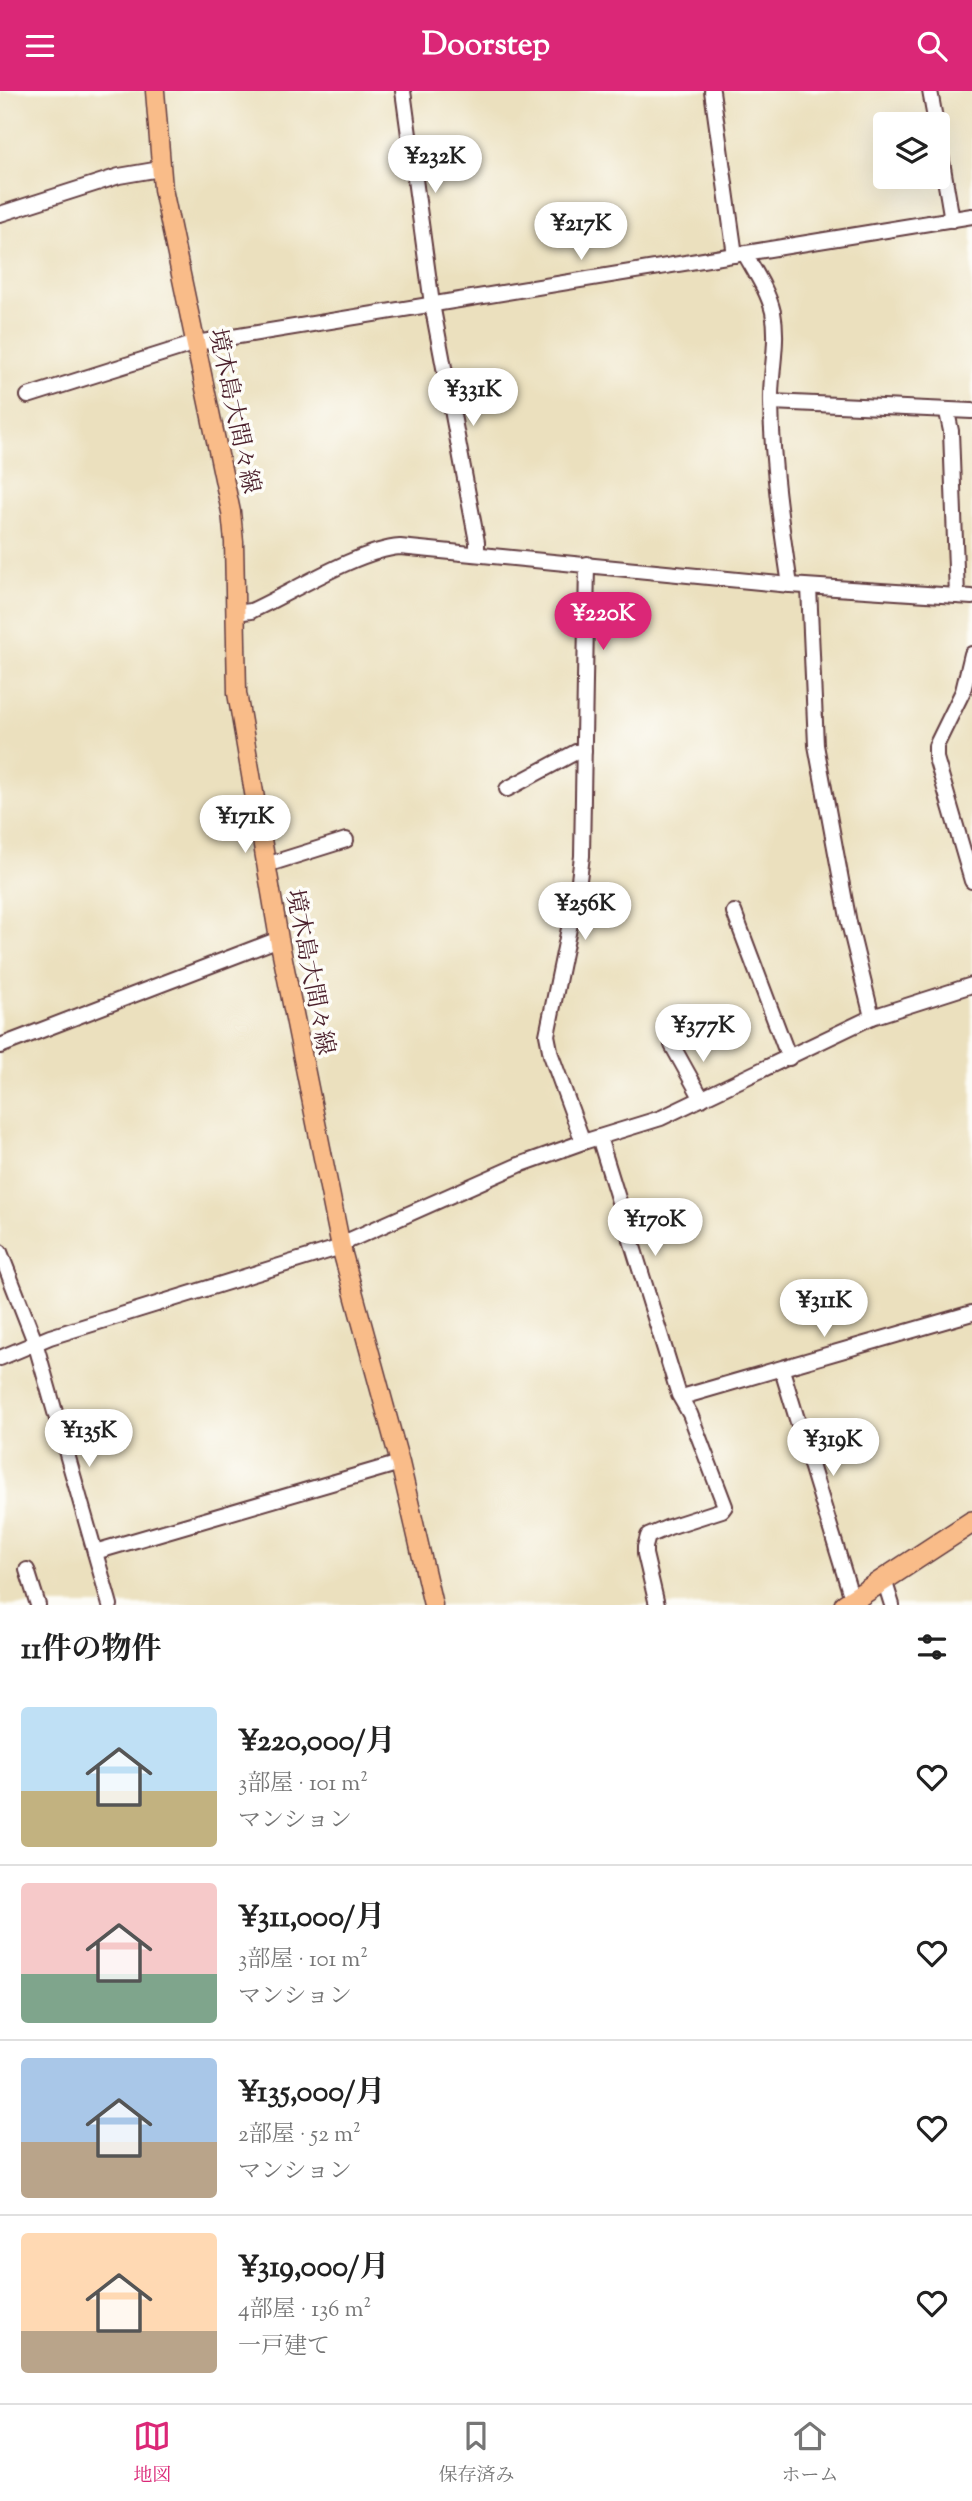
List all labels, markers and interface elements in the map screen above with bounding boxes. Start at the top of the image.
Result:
text: Doorstep [422,23,550,69]
icon: menu [21,27,59,65]
icon: search [913,27,951,65]
map controls [873,112,950,189]
button: layers [873,112,950,189]
pin: ¥232K [386,135,484,195]
text: ¥232K [404,141,466,174]
pin: ¥217K [532,202,630,262]
text: ¥217K [550,208,612,241]
street label: 境木島大間々線 [199,326,267,497]
pin: ¥331K [424,369,522,428]
text: ¥331K [444,374,502,407]
pin: ¥220K [554,593,652,652]
text: ¥220K [571,598,635,631]
pin: ¥171K [196,795,294,855]
text: ¥171K [216,801,274,834]
pin: ¥256K [536,883,634,942]
street label: 境木島大間々線 [276,887,342,1058]
text: ¥256K [554,888,616,921]
pin: ¥377K [654,1005,752,1064]
text: ¥377K [671,1010,735,1043]
pin: ¥170K [606,1199,704,1258]
text: ¥170K [624,1204,686,1237]
pin: ¥311K [775,1279,873,1339]
text: ¥311K [796,1285,852,1318]
pin: ¥135K [40,1409,138,1469]
text: ¥135K [61,1415,117,1448]
pin: ¥319K [784,1419,882,1478]
text: ¥319K [803,1424,863,1457]
icon: filters [913,1628,951,1666]
text: 11件の物件 [21,1629,161,1672]
text: ¥220,000/月 [238,1721,395,1764]
icon: home [77,1735,161,1819]
icon: heart [913,1758,951,1796]
text: 3部屋 · 101 m² [238,1768,368,1801]
text: マンション [238,1805,352,1838]
text: ¥311,000/月 [238,1897,385,1940]
icon: home [77,1911,161,1995]
icon: heart [913,1934,951,1972]
text: 3部屋 · 101 m² [238,1944,368,1977]
text: マンション [238,1981,352,2014]
text: ¥135,000/月 [238,2072,385,2115]
icon: home [77,2086,161,2170]
icon: heart [913,2109,951,2147]
text: 2部屋 · 52 m² [238,2119,361,2152]
text: マンション [238,2156,352,2189]
text: ¥319,000/月 [238,2247,389,2290]
icon: home [77,2261,161,2345]
icon: heart [913,2284,951,2322]
text: 4部屋 · 136 m² [238,2294,371,2327]
text: 一戸建て [238,2331,330,2364]
tab: 地図 [133,2417,172,2490]
tab: 保存済み [438,2417,515,2490]
tab: ホーム [781,2417,839,2490]

